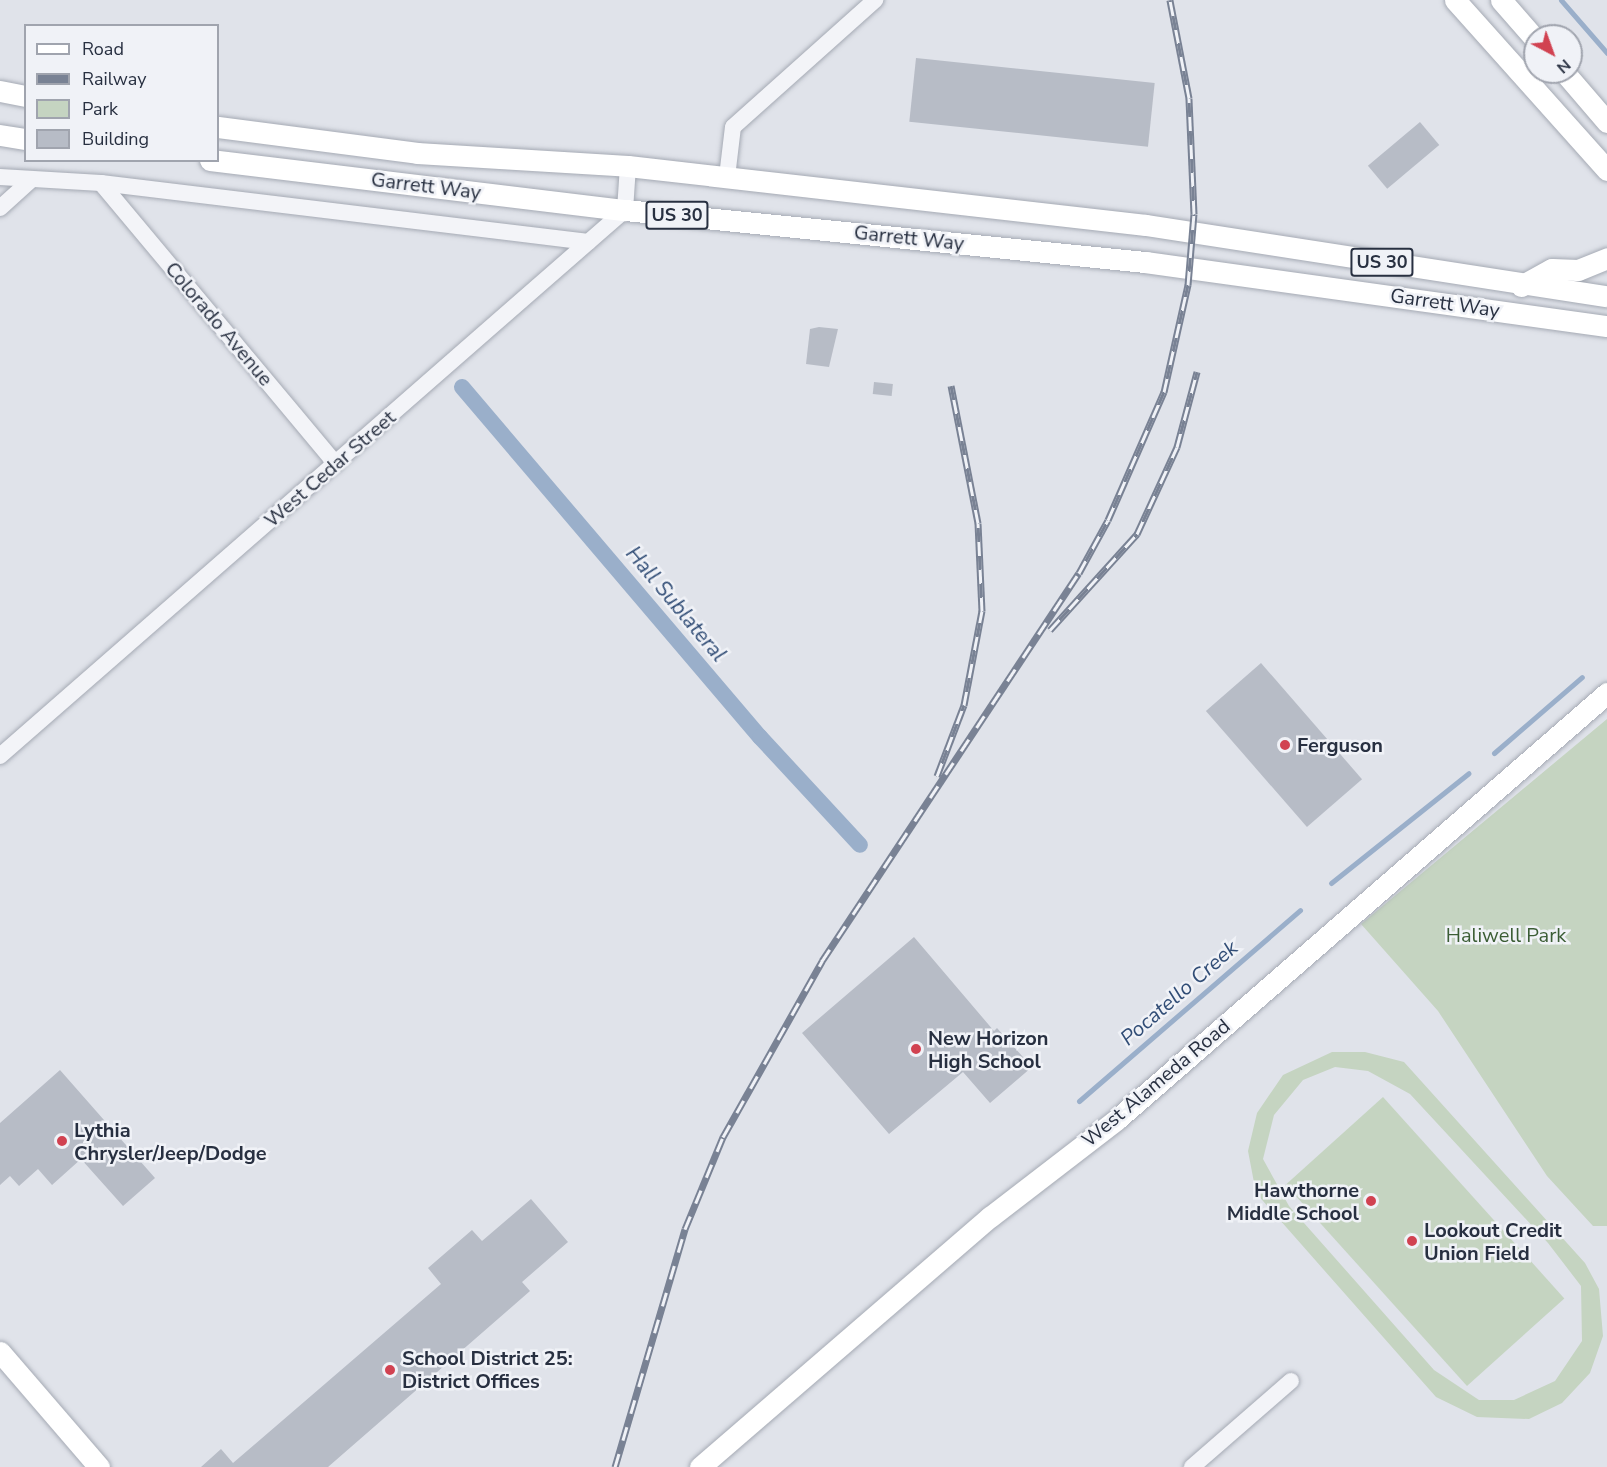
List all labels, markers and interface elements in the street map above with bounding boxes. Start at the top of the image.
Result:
legend [24,24,219,162]
north arrow [1523,24,1583,84]
text: Road [82,37,124,61]
text: N [1552,54,1575,78]
text: Railway [82,67,147,91]
text: Park [82,97,118,121]
text: Building [82,127,149,151]
street label: Garrett Way [370,167,482,205]
road number: US 30 [644,200,710,230]
street label: Garrett Way [853,220,965,256]
road number: US 30 [1349,247,1415,277]
street label: Colorado Avenue [160,257,278,391]
street label: Garrett Way [1389,283,1501,323]
street label: West Cedar Street [260,406,400,532]
water label: Hall Sublateral [621,541,731,667]
place label: Ferguson [1297,733,1383,757]
marker: Ferguson [1278,738,1292,752]
park label: Haliwell Park [1446,923,1566,947]
water label: Pocatello Creek [1115,935,1243,1051]
street label: West Alameda Road [1077,1014,1235,1152]
place label: New Horizon High School [928,1026,1049,1073]
marker: New Horizon High School [909,1042,923,1056]
place label: Lythia Chrysler/Jeep/Dodge [74,1118,267,1165]
marker: Lythia Chrysler/Jeep/Dodge [55,1134,69,1148]
place label: Hawthorne Middle School [1227,1178,1359,1225]
marker: Hawthorne Middle School [1364,1194,1378,1208]
place label: Lookout Credit Union Field [1424,1218,1562,1265]
marker: Lookout Credit Union Field [1405,1234,1419,1248]
place label: School District 25: District Offices [402,1346,573,1393]
marker: School District 25: District Offices [383,1363,397,1377]

